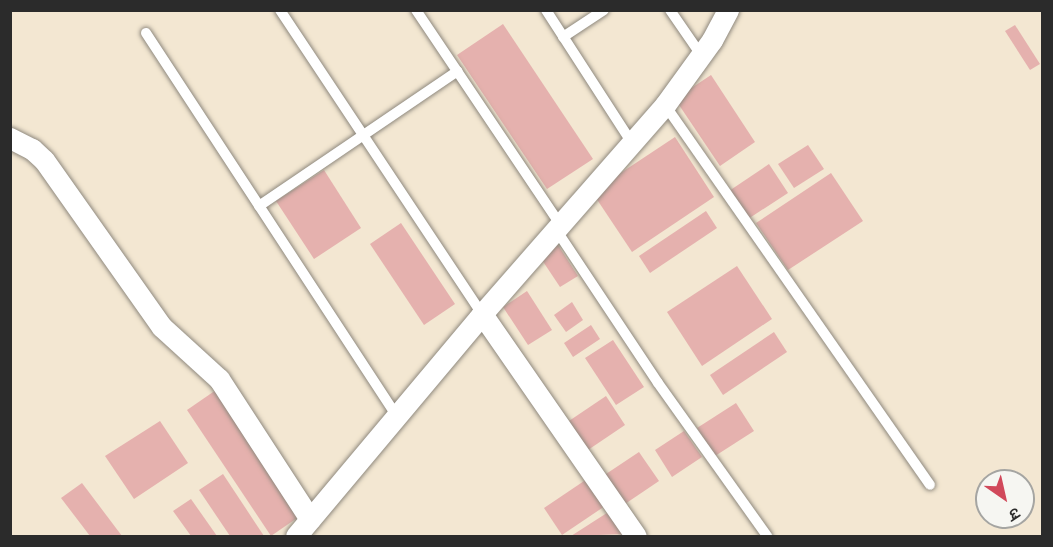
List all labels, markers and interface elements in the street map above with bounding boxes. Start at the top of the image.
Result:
north arrow [975,469,1035,529]
text: उ [1003,500,1025,526]

